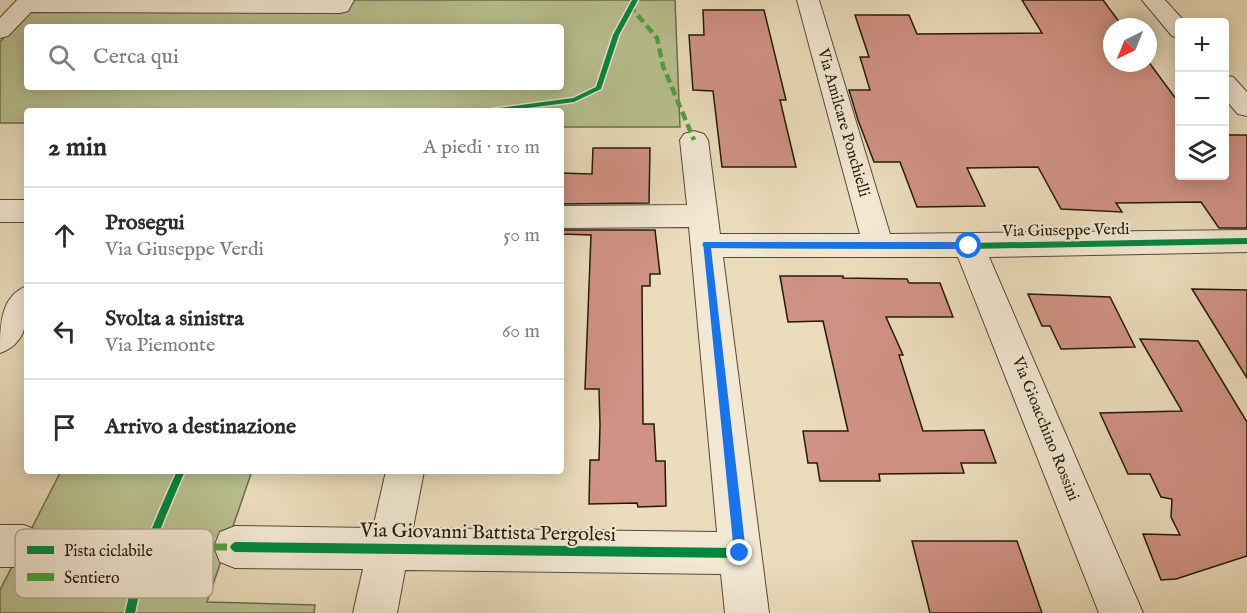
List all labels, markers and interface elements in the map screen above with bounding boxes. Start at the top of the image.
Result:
north arrow [1103,18,1157,72]
map controls [1175,18,1229,180]
button: + [1175,18,1229,72]
search box [24,24,564,90]
icon: search [45,41,78,74]
text: Cerca qui [93,43,179,71]
street label: Via Amilcare Ponchielli [812,46,874,200]
button: − [1175,72,1229,126]
button: layers [1175,126,1229,180]
text: 2 min [48,131,107,164]
text: A piedi · 110 m [423,135,540,160]
text: Prosegui [105,209,185,237]
icon: ahead [48,219,81,252]
street label: Via Giuseppe Verdi [1001,220,1130,242]
text: 50 m [503,223,540,248]
route start [955,232,981,258]
text: Via Giuseppe Verdi [105,237,264,262]
text: Svolta a sinistra [105,305,244,333]
icon: left [48,315,81,348]
text: 60 m [502,319,540,344]
text: Via Piemonte [105,333,215,358]
street label: Via Gioacchino Rossini [1007,353,1083,504]
icon: arrive [48,411,81,444]
text: Arrivo a destinazione [105,413,296,441]
street label: Via Giovanni Battista Pergolesi [359,518,616,548]
legend [15,529,213,598]
route end [726,539,752,565]
text: Pista ciclabile [64,542,153,562]
text: Sentiero [64,569,120,589]

